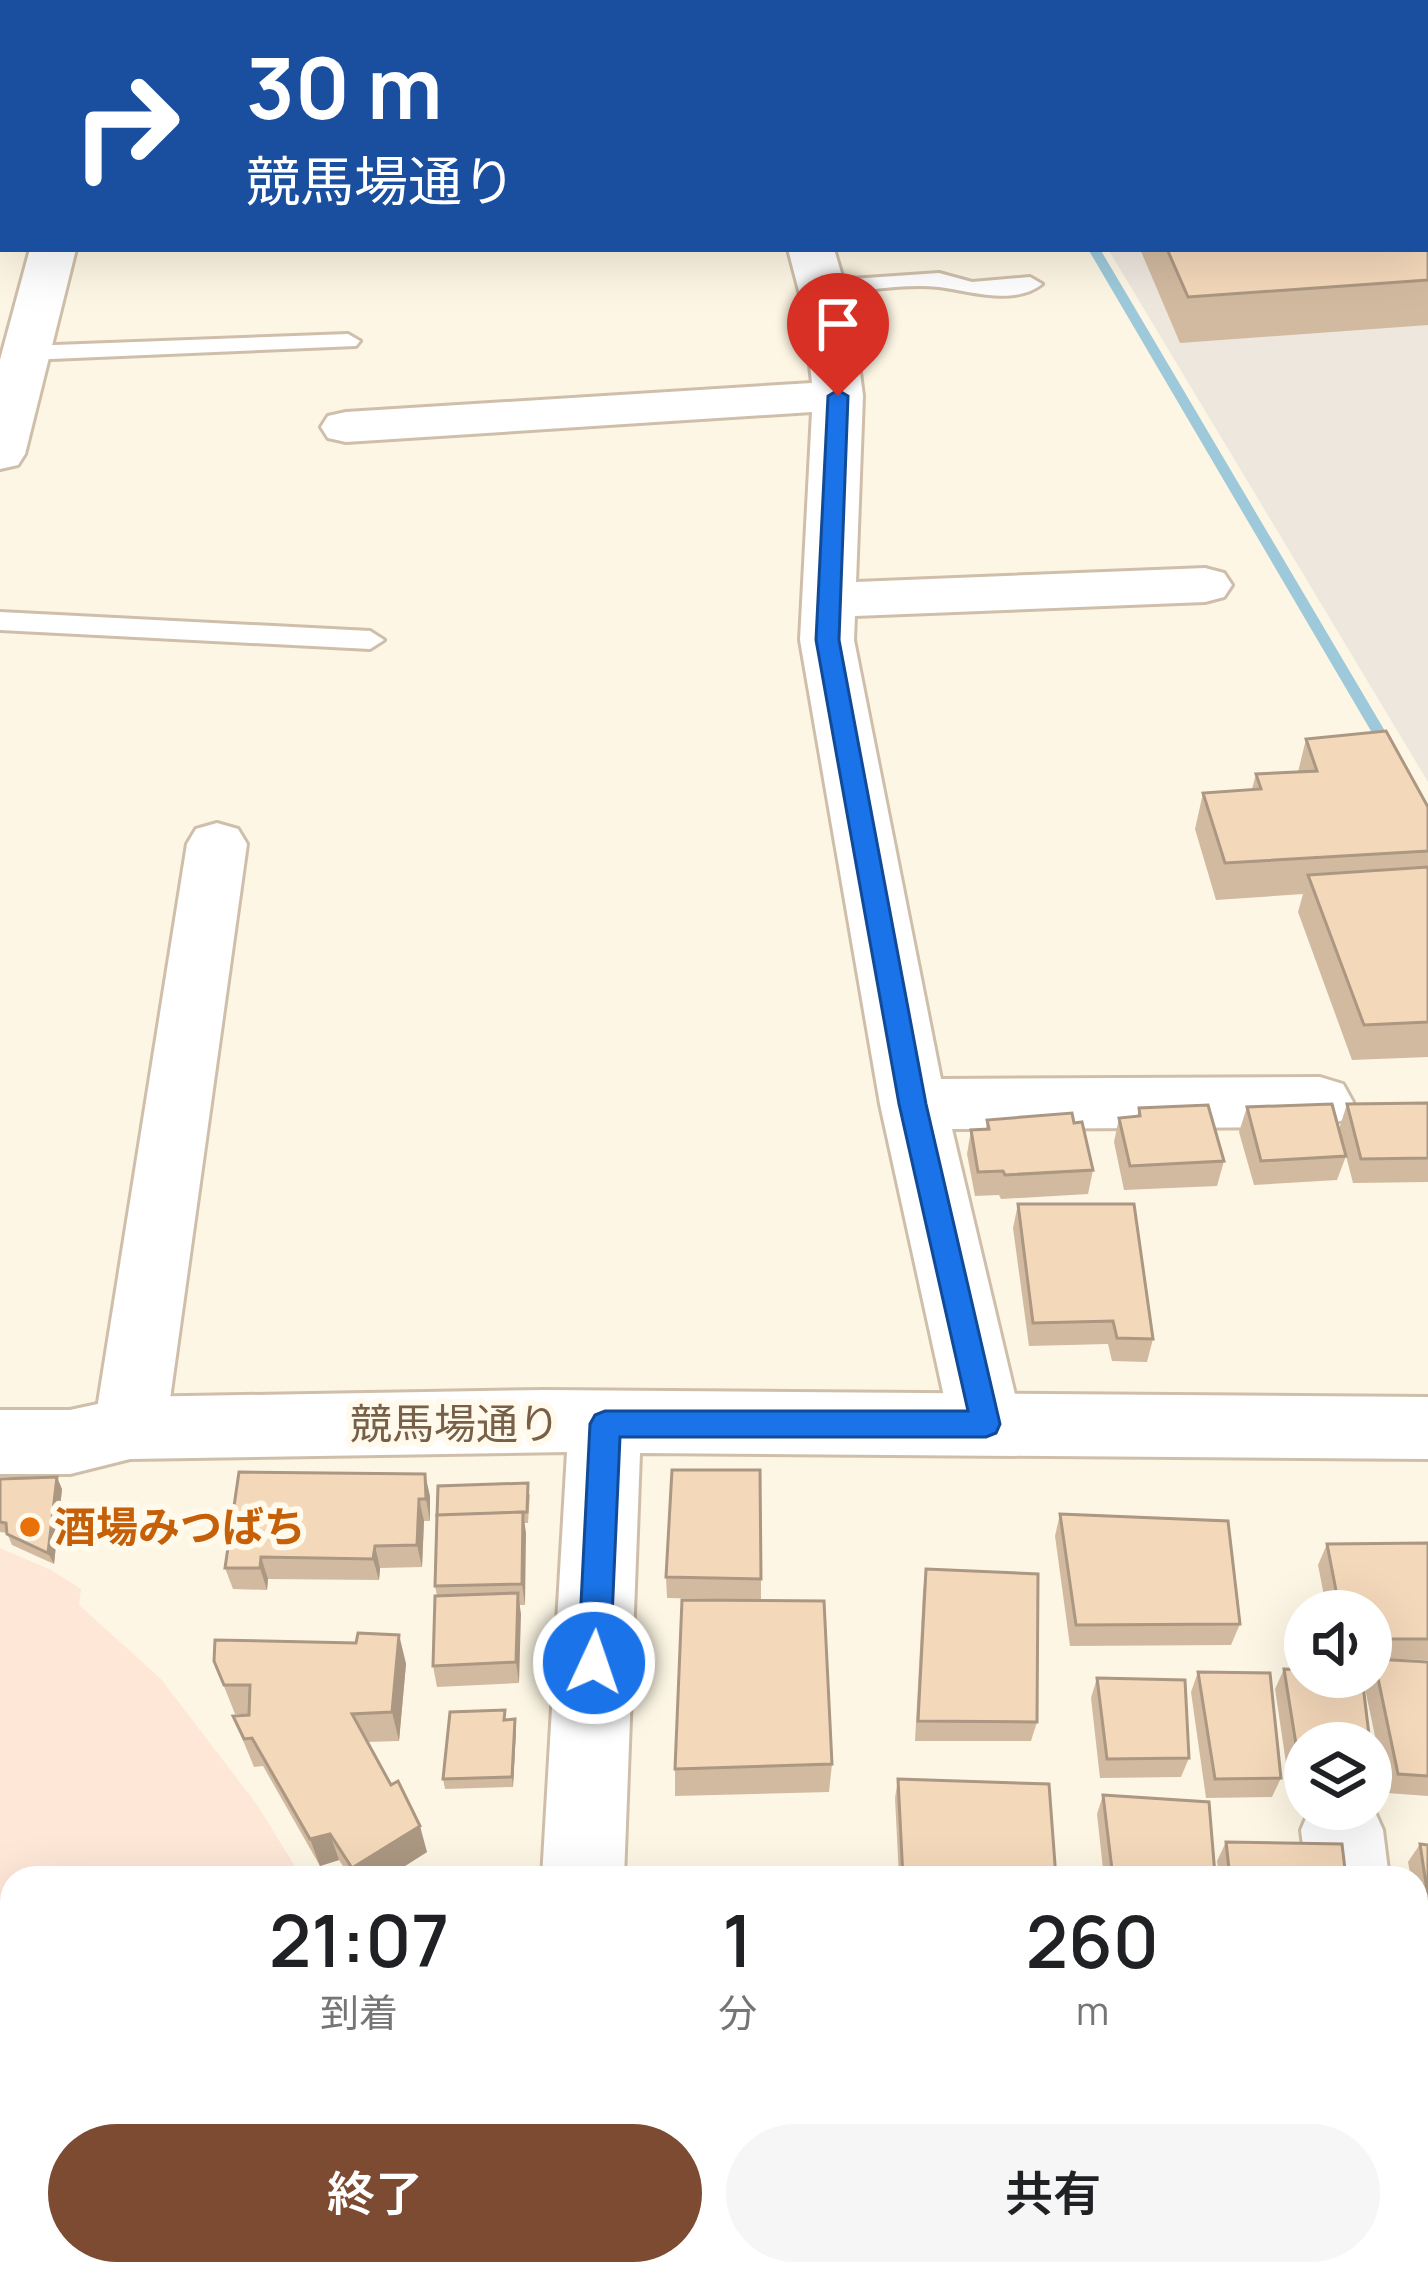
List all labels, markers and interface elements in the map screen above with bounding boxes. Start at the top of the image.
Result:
text: 30 m [246,29,442,144]
icon: right [48,48,204,204]
text: 競馬場通り [246,143,516,217]
pin [787,273,889,396]
icon: arrive [805,291,871,357]
street label: 競馬場通り [350,1394,560,1452]
place label: 酒場みつばち [54,1497,306,1555]
marker: 酒場みつばち [17,1514,43,1540]
map controls [1284,1590,1392,1830]
button: sound [1284,1590,1392,1698]
position arrow [531,1600,657,1726]
button: layers [1284,1722,1392,1830]
text: 21:07 [269,1890,449,1989]
text: 1 [722,1890,753,1989]
text: 260 [1026,1891,1159,1990]
text: m [1076,1983,1109,2037]
text: 到着 [320,1985,398,2039]
text: 分 [718,1985,757,2039]
button: 終了 [48,2124,702,2262]
button: 共有 [726,2124,1380,2262]

